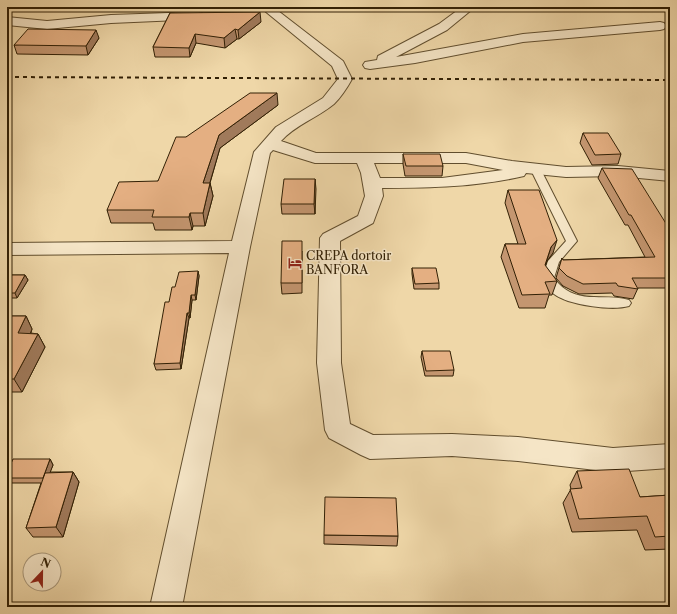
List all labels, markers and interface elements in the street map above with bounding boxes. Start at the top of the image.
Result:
place label: CREPA dortoir BANFORA [306,248,391,277]
hotel icon: CREPA dortoir BANFORA [287,255,303,271]
north arrow [22,552,62,592]
text: N [39,554,53,571]

